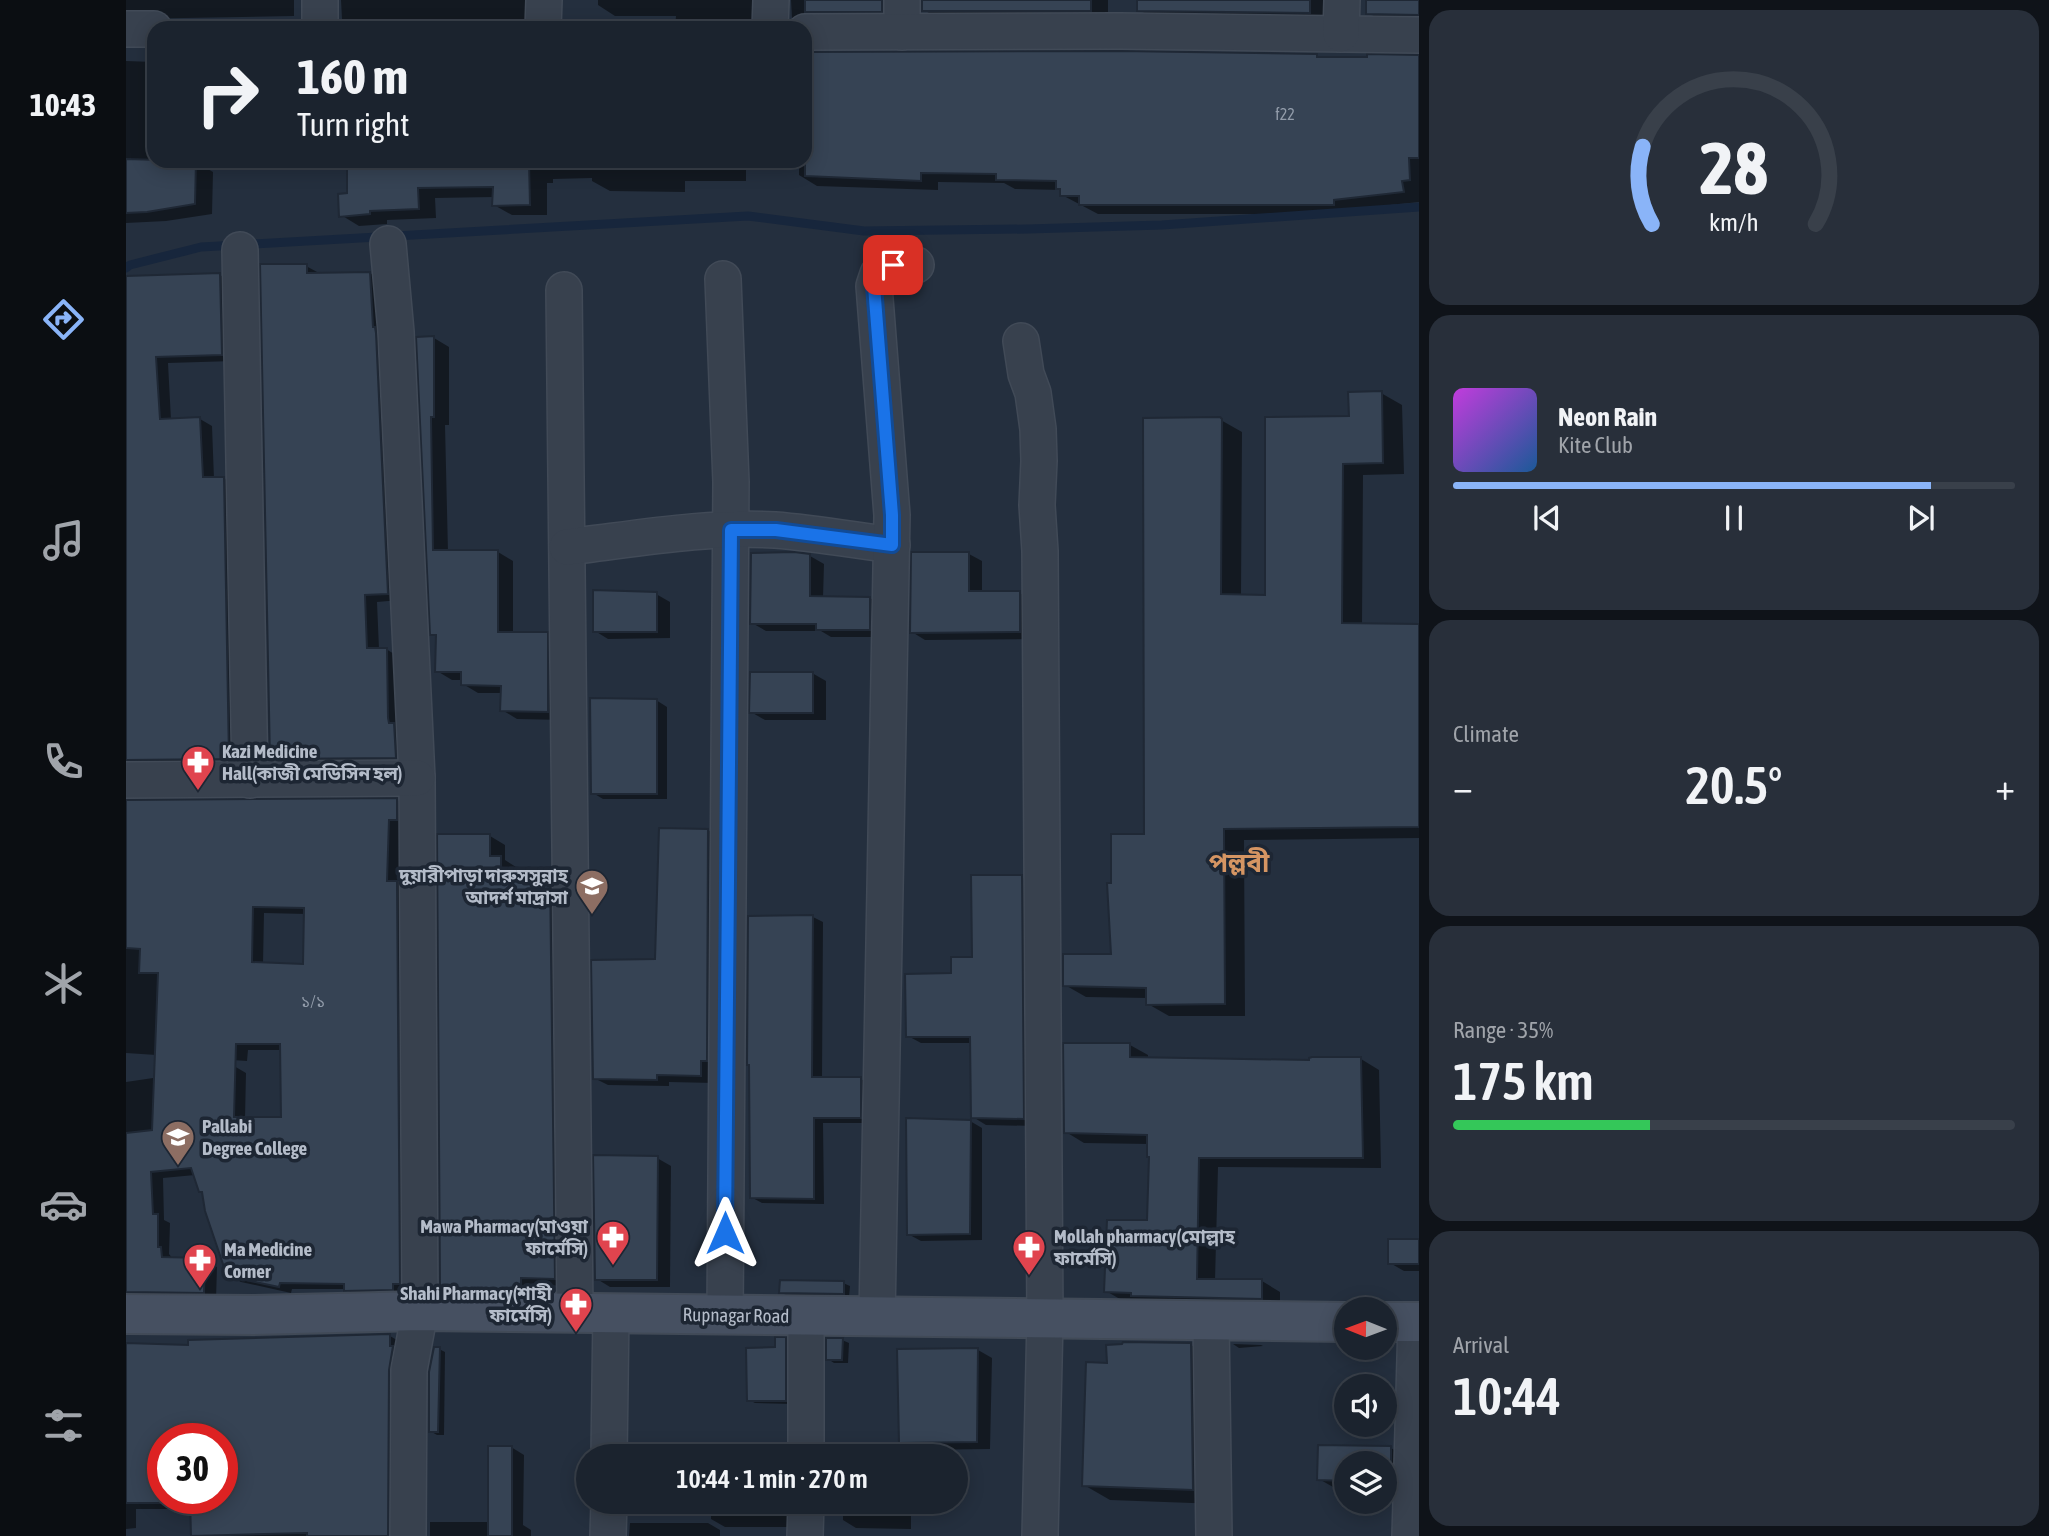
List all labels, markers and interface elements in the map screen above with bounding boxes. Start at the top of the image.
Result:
text: 160 m [297,48,408,104]
icon: right [182,49,273,140]
text: 10:43 [30,86,96,123]
house number: f22 [1275,105,1295,123]
text: Turn right [297,106,410,143]
text: 28 [1700,126,1768,209]
text: km/h [1709,207,1759,235]
pin [863,235,923,295]
icon: arrive [874,246,912,284]
icon: directions [39,295,88,344]
text: Neon Rain [1558,402,1657,432]
text: Kite Club [1558,432,1633,458]
icon: previous [1528,499,1566,537]
icon: pause [1715,499,1753,537]
icon: next [1902,499,1940,537]
icon: music [39,516,88,565]
text: Climate [1453,721,1519,747]
icon: phone [39,737,88,786]
place label: Kazi Medicine Hall(কাজী মেডিসিন হল) [222,740,402,784]
pharmacy icon: Kazi Medicine Hall(কাজী মেডিসিন হল) [179,743,217,792]
text: 20.5° [1686,755,1782,815]
text: − [1453,765,1473,808]
text: + [1995,765,2015,808]
district label: পল্লবী [1209,847,1270,878]
place label: দুয়ারীপাড়া দারুসসুন্নাহ আদর্শ মাদ্রাসা [398,864,569,908]
school or university icon: দুয়ারীপাড়া দারুসসুন্নাহ আদর্শ মাদ্রাসা [573,867,611,916]
icon: climate [39,959,88,1008]
house number: ১/১ [301,992,325,1010]
text: Range · 35% [1453,1017,1553,1043]
text: 175 km [1453,1051,1594,1111]
place label: Pallabi Degree College [202,1115,308,1159]
school or university icon: Pallabi Degree College [159,1118,197,1167]
icon: car [39,1180,88,1229]
position arrow [688,1196,762,1270]
place label: Mawa Pharmacy(মাওয়া ফার্মেসি) [420,1215,589,1259]
pharmacy icon: Mawa Pharmacy(মাওয়া ফার্মেসি) [594,1218,632,1267]
place label: Mollah pharmacy(মোল্লাহ ফার্মেসি) [1053,1225,1235,1269]
pharmacy icon: Mollah pharmacy(মোল্লাহ ফার্মেসি) [1010,1228,1048,1277]
place label: Ma Medicine Corner [224,1238,312,1282]
pharmacy icon: Ma Medicine Corner [181,1241,219,1290]
place label: Shahi Pharmacy(শাহী ফার্মেসি) [400,1282,553,1326]
pharmacy icon: Shahi Pharmacy(শাহী ফার্মেসি) [557,1285,595,1334]
north arrow [1334,1297,1396,1360]
map controls [1334,1297,1397,1514]
street label: Rupnagar Road [682,1303,790,1327]
text: Arrival [1453,1332,1509,1358]
text: 10:44 [1453,1366,1561,1426]
button: sound [1334,1374,1397,1437]
icon: filters [39,1401,88,1450]
speed limit sign: 30 [147,1423,238,1514]
button: layers [1334,1451,1397,1514]
text: 10:44 · 1 min · 270 m [676,1464,868,1494]

